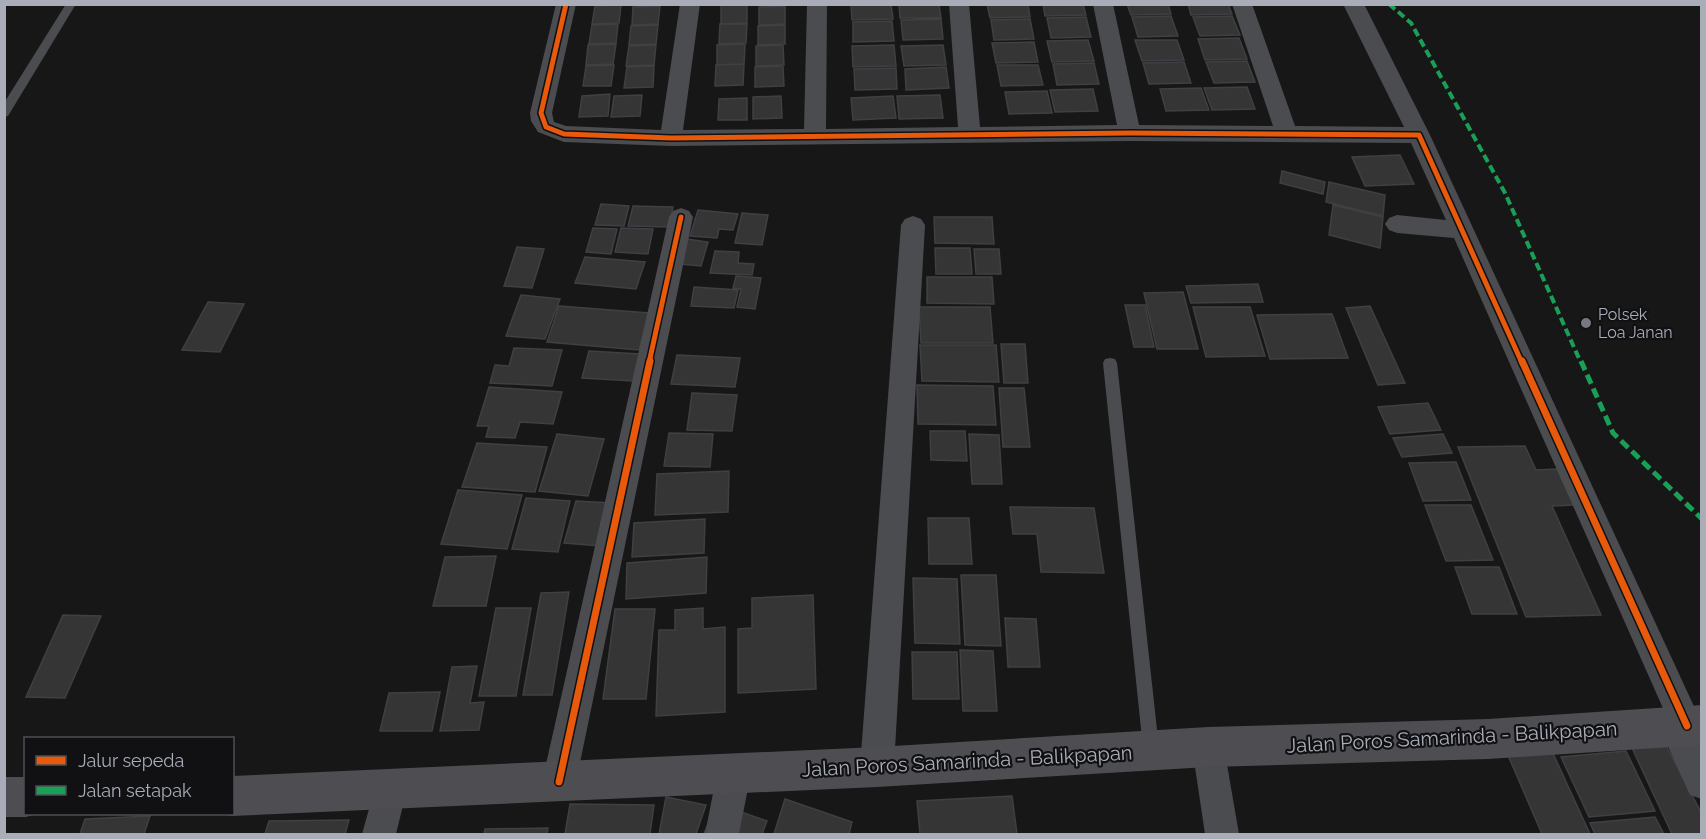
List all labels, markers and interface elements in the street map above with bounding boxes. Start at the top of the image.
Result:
place label: Polsek Loa Janan [1598,305,1673,342]
marker: Polsek Loa Janan [1579,316,1593,330]
street label: Jalan Poros Samarinda - Balikpapan [1286,716,1618,758]
legend [24,737,234,815]
street label: Jalan Poros Samarinda - Balikpapan [801,740,1133,782]
text: Jalur sepeda [78,750,184,771]
text: Jalan setapak [78,780,192,801]

